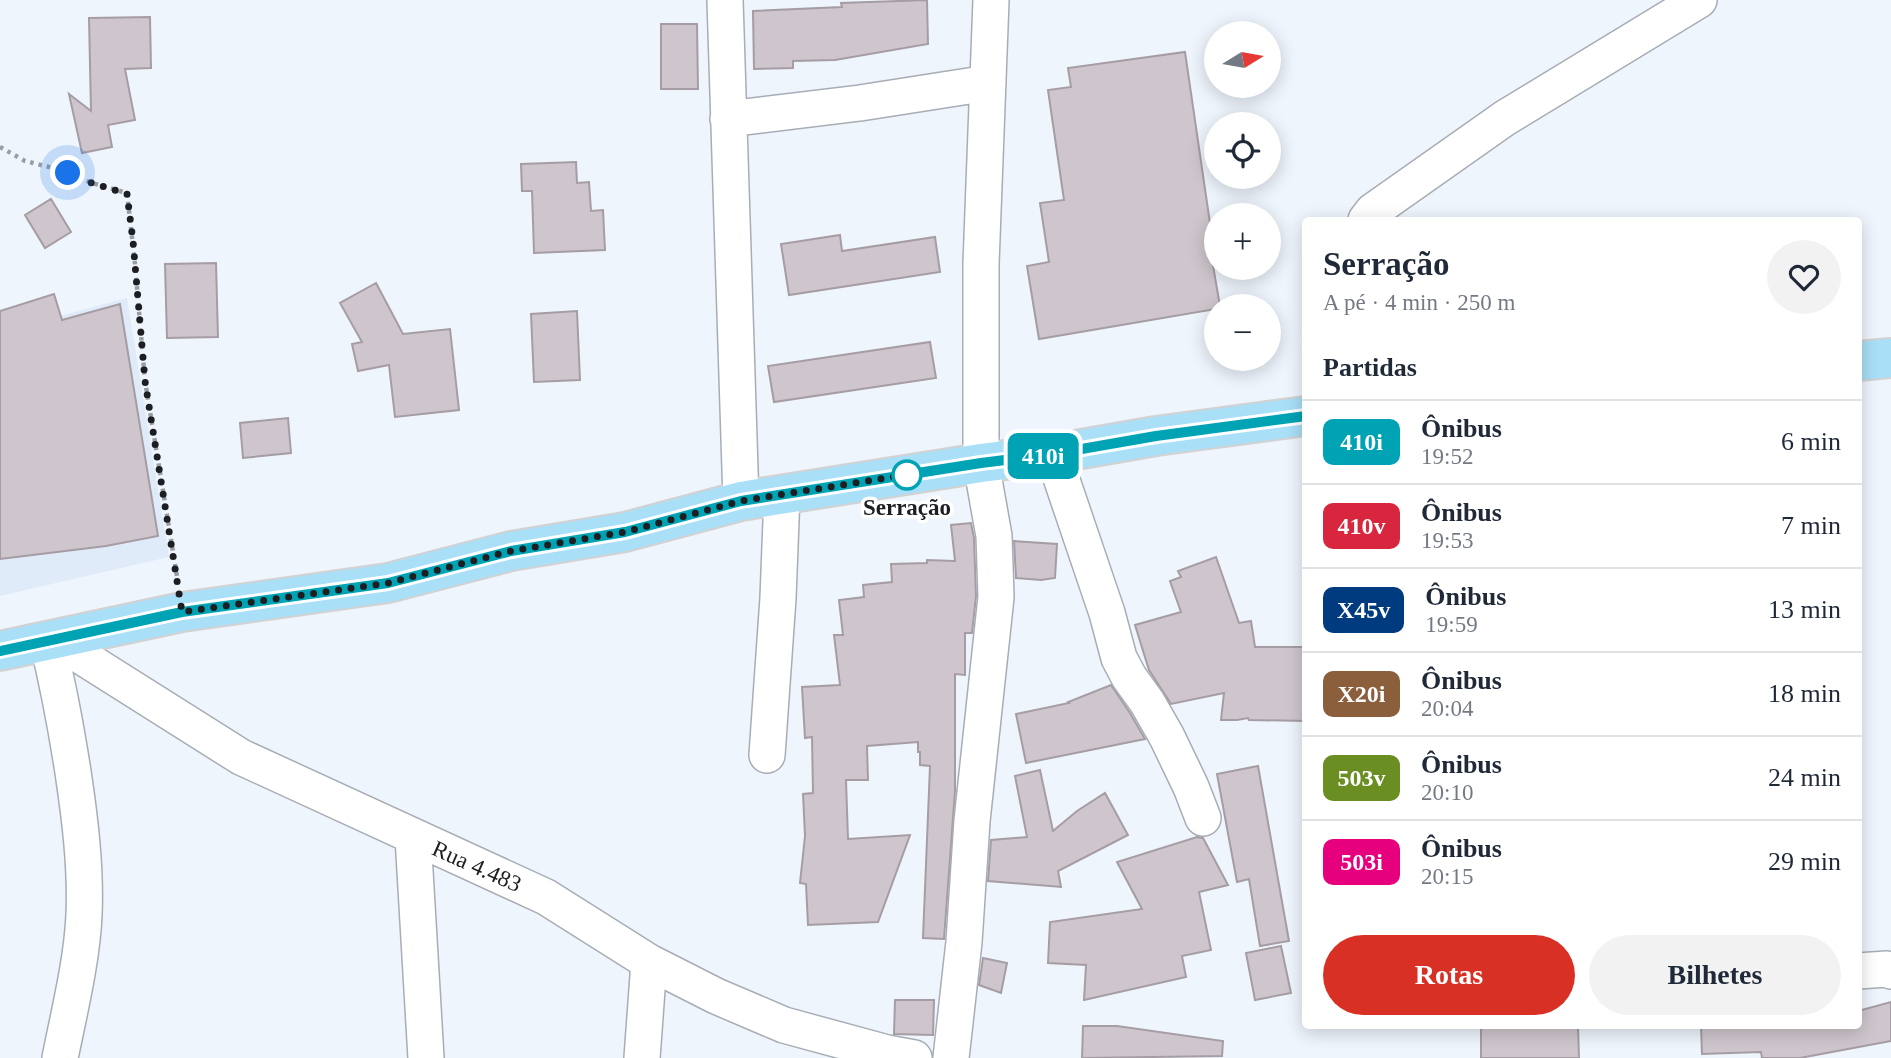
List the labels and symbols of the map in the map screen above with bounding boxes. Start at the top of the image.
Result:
north arrow [1204,21,1281,98]
your location [50,155,85,190]
line badge: 410i [994,433,1092,479]
marker: Serração [892,460,922,490]
place label: Serração [863,495,951,520]
street label: Rua 4.483 [429,836,525,897]

